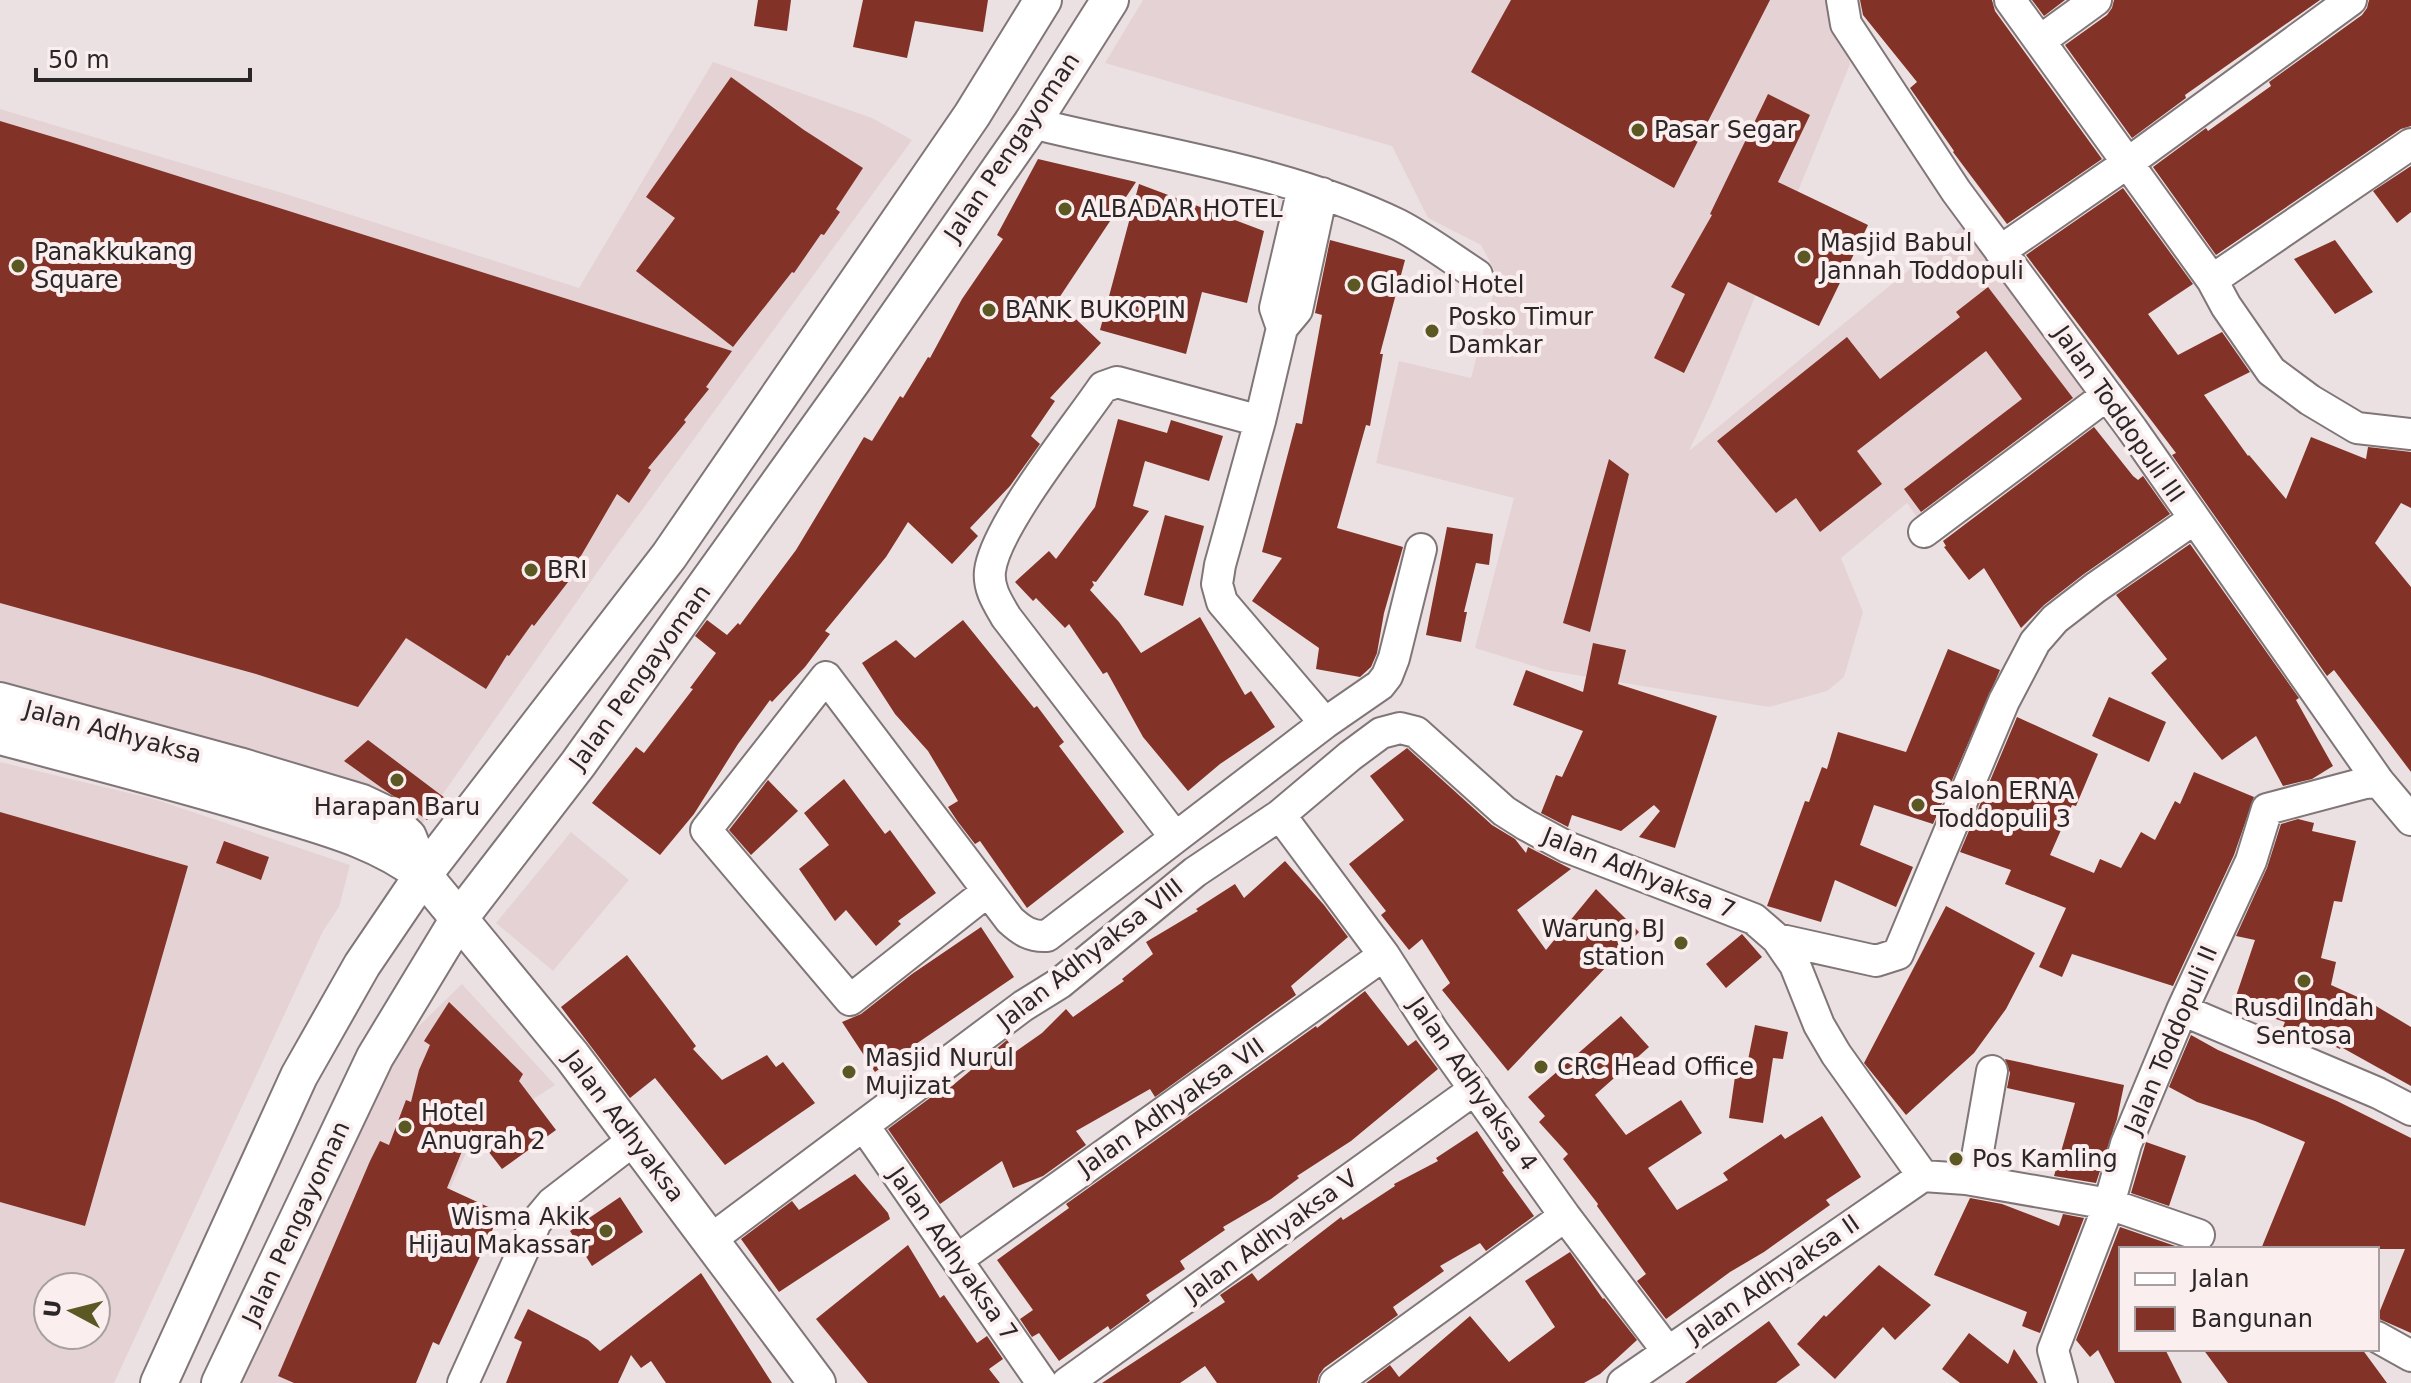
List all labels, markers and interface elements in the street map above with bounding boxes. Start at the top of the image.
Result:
scale bar [36,32,250,82]
text: 50 m [48,46,110,74]
street label: Jalan Pengayoman [937,47,1086,248]
place label: Pasar Segar [1654,116,1797,144]
marker: Pasar Segar [1629,121,1647,139]
place label: ALBADAR HOTEL [1081,195,1283,223]
marker: ALBADAR HOTEL [1056,200,1074,218]
place label: Masjid Babul Jannah Toddopuli [1818,229,2024,285]
place label: Panakkukang Square [34,238,193,294]
marker: Masjid Babul Jannah Toddopuli [1795,248,1813,266]
marker: Panakkukang Square [9,257,27,275]
place label: Gladiol Hotel [1370,271,1524,299]
marker: Gladiol Hotel [1345,276,1363,294]
place label: BANK BUKOPIN [1005,296,1186,324]
marker: BANK BUKOPIN [980,301,998,319]
place label: Posko Timur Damkar [1448,303,1593,359]
street label: Jalan Toddopuli III [2046,319,2190,508]
marker: Posko Timur Damkar [1423,322,1441,340]
place label: BRI [547,556,587,584]
marker: BRI [522,561,540,579]
street label: Jalan Pengayoman [562,579,716,777]
street label: Jalan Adhyaksa [19,694,205,769]
marker: Harapan Baru [388,771,406,789]
place label: Salon ERNA Toddopuli 3 [1933,777,2075,833]
place label: Harapan Baru [314,793,480,821]
marker: Salon ERNA Toddopuli 3 [1909,796,1927,814]
street label: Jalan Adhyaksa 7 [1537,821,1739,924]
street label: Jalan Adhyaksa VIII [990,873,1188,1036]
place label: Warung BJ station [1541,915,1665,971]
marker: Warung BJ station [1672,934,1690,952]
street label: Jalan Toddopuli II [2118,942,2223,1140]
marker: Rusdi Indah Sentosa [2295,972,2313,990]
street label: Jalan Adhyaksa 4 [1401,990,1543,1176]
place label: Rusdi Indah Sentosa [2234,994,2374,1050]
street label: Jalan Adhyaksa VII [1071,1032,1269,1183]
street label: Jalan Adhyaksa [557,1043,690,1207]
place label: Masjid Nurul Mujizat [865,1044,1014,1100]
place label: CRC Head Office [1557,1053,1754,1081]
marker: CRC Head Office [1532,1058,1550,1076]
marker: Masjid Nurul Mujizat [840,1063,858,1081]
place label: Hotel Anugrah 2 [421,1099,546,1155]
street label: Jalan Pengayoman [236,1117,356,1331]
marker: Hotel Anugrah 2 [396,1118,414,1136]
place label: Pos Kamling [1972,1145,2118,1173]
marker: Pos Kamling [1947,1150,1965,1168]
street label: Jalan Adhyaksa 7 [881,1160,1023,1346]
street label: Jalan Adhyaksa V [1178,1164,1363,1309]
place label: Wisma Akik Hijau Makassar [408,1203,590,1259]
street label: Jalan Adhyaksa II [1680,1209,1865,1350]
marker: Wisma Akik Hijau Makassar [597,1222,615,1240]
legend [2119,1247,2379,1351]
text: Jalan [2189,1265,2249,1293]
north arrow [32,1271,112,1351]
text: U [39,1298,66,1319]
text: Bangunan [2191,1305,2313,1333]

